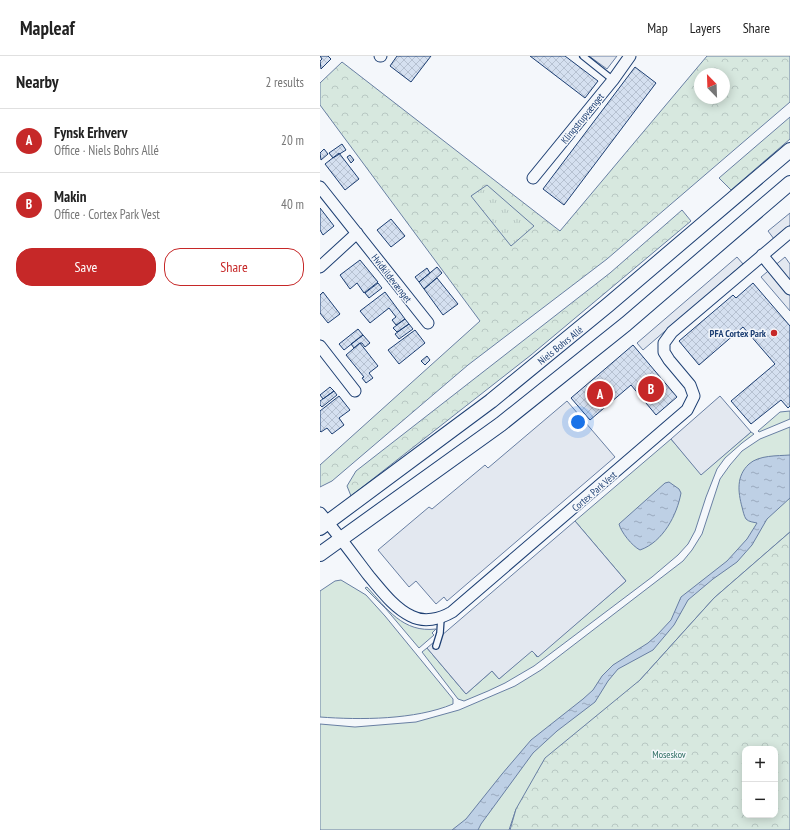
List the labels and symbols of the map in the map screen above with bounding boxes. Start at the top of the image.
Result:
north arrow [694,68,730,104]
street label: Klingstrupvænget [558,90,607,146]
street label: Hvidkildevænget [369,251,415,305]
street label: Niels Bohrs Allé [535,323,586,368]
place label: PFA Cortex Park [710,327,767,340]
marker: PFA Cortex Park [769,328,779,338]
pin: B [638,374,664,404]
pin: A [587,379,613,409]
your location [568,412,588,432]
street label: Cortex Park Vest [569,468,620,514]
park label: Moseskov [652,748,686,761]

